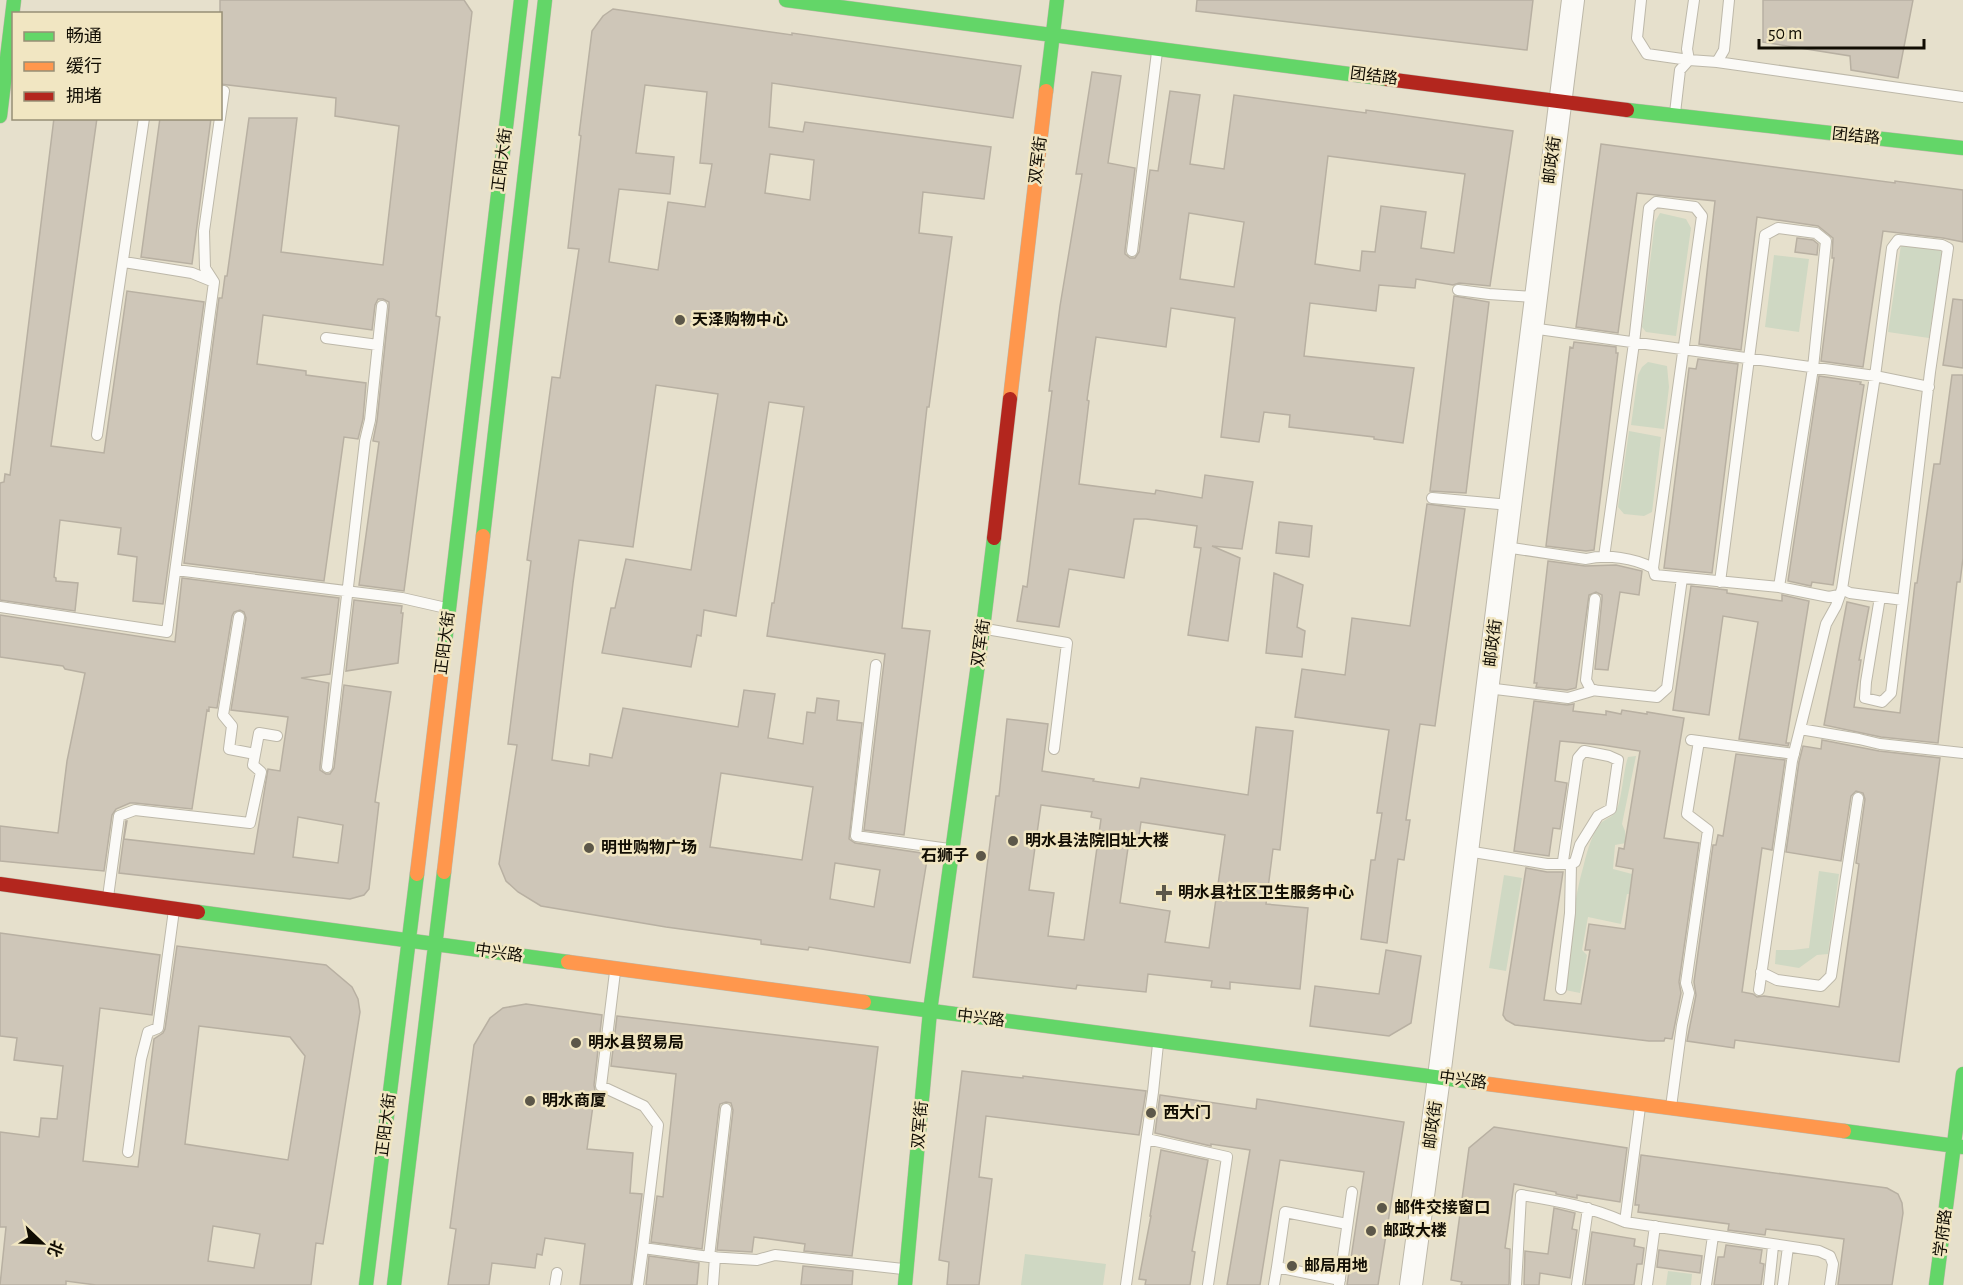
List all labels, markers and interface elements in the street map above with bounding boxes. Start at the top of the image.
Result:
legend [12,12,222,120]
scale bar [1759,12,1924,50]
text: 50 m [1768,25,1802,43]
text: 畅通 [66,26,102,46]
text: 缓行 [66,56,102,76]
street label: 团结路 [1349,64,1399,87]
text: 拥堵 [66,86,102,106]
street label: 团结路 [1831,125,1881,146]
street label: 正阳大街 [489,127,514,193]
street label: 双军街 [1026,135,1049,185]
street label: 邮政街 [1540,135,1563,185]
place label: 天泽购物中心 [692,311,788,328]
marker: 天泽购物中心 [673,313,687,327]
street label: 正阳大街 [432,610,457,676]
street label: 双军街 [969,618,992,668]
street label: 邮政街 [1481,618,1504,668]
place label: 明水县法院旧址大楼 [1025,832,1169,849]
marker: 明水县法院旧址大楼 [1006,834,1020,848]
place label: 明世购物广场 [601,839,697,856]
marker: 明世购物广场 [582,841,596,855]
place label: 石狮子 [921,847,969,864]
marker: 石狮子 [974,849,988,863]
place label: 明水县社区卫生服务中心 [1178,883,1354,901]
marker: 明水县社区卫生服务中心 [1155,884,1173,902]
street label: 中兴路 [474,941,524,964]
street label: 中兴路 [956,1006,1006,1029]
place label: 明水县贸易局 [588,1034,684,1051]
marker: 明水县贸易局 [569,1036,583,1050]
street label: 中兴路 [1438,1068,1488,1091]
street label: 正阳大街 [373,1092,398,1158]
place label: 明水商厦 [542,1092,606,1109]
marker: 明水商厦 [523,1094,537,1108]
street label: 双军街 [909,1100,930,1150]
street label: 邮政街 [1421,1100,1444,1150]
place label: 西大门 [1163,1104,1211,1121]
marker: 西大门 [1144,1106,1158,1120]
place label: 邮件交接窗口 [1394,1198,1490,1216]
marker: 邮件交接窗口 [1375,1201,1389,1215]
street label: 学府路 [1931,1208,1954,1258]
north arrow [12,1213,72,1273]
place label: 邮政大楼 [1383,1222,1447,1239]
marker: 邮政大楼 [1364,1224,1378,1238]
text: 北 [44,1238,66,1259]
place label: 邮局用地 [1304,1257,1368,1274]
marker: 邮局用地 [1285,1259,1299,1273]

